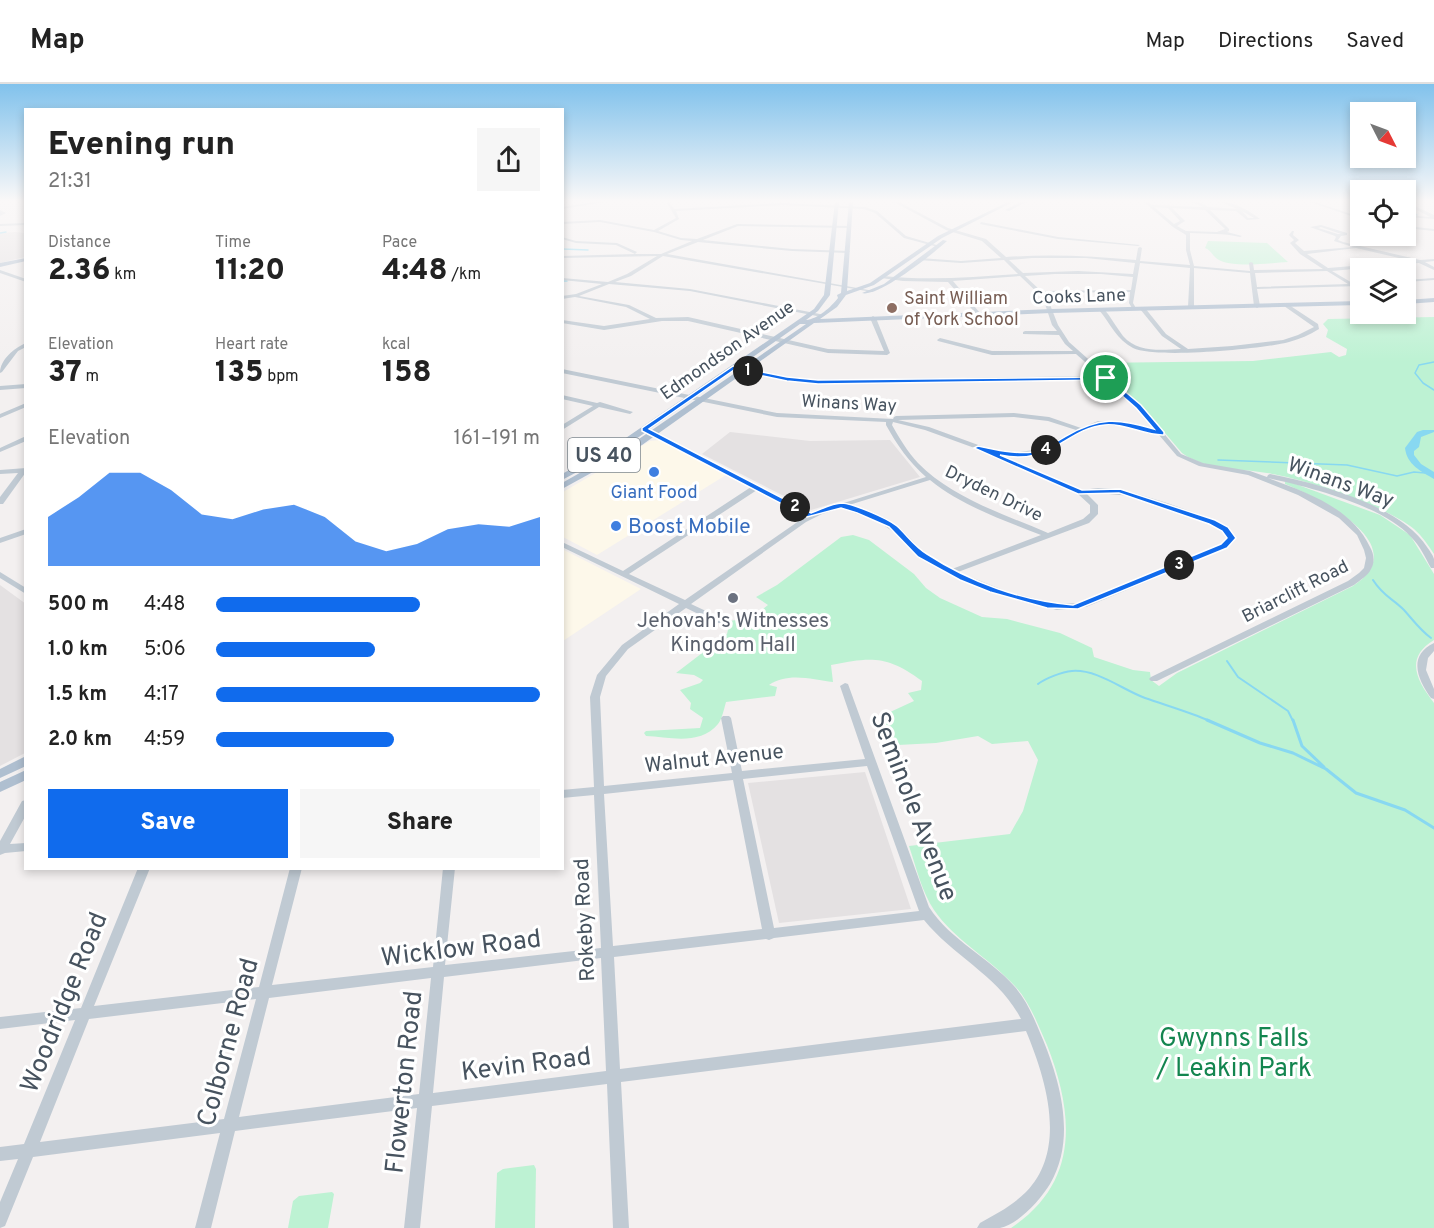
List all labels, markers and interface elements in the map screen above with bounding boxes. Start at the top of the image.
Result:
text: Map [30,23,85,59]
text: Map [1145,28,1185,55]
text: Directions [1218,28,1313,55]
text: Saved [1346,28,1404,55]
north arrow [1350,102,1416,168]
map controls [1350,102,1416,324]
text: Evening run [48,125,235,167]
button: share [477,128,540,191]
text: 21:31 [48,169,92,195]
button: locate [1350,180,1416,246]
text: Distance [48,233,111,253]
text: Time [215,233,251,253]
text: Pace [382,233,417,253]
text: 2.36 [48,253,110,290]
text: 11:20 [215,253,285,290]
text: 4:48 [382,253,448,290]
button: layers [1350,258,1416,324]
text: km [110,265,136,285]
text: /km [448,265,481,285]
street label: Cooks Lane [1032,284,1126,311]
place label: Saint William of York School [904,288,1019,332]
street label: Edmondson Avenue [656,296,799,406]
marker: Saint William of York School [885,301,899,315]
text: Elevation [48,335,114,355]
text: Heart rate [215,335,288,355]
text: kcal [382,335,410,355]
pin [1080,352,1131,403]
text: 37 [48,355,82,392]
text: 135 [215,355,263,392]
text: 158 [382,355,432,392]
pin: 1 [733,356,763,386]
text: 1 [745,361,751,381]
icon: arrive [1089,361,1122,394]
text: m [82,367,99,387]
text: bpm [263,367,299,387]
street label: Winans Way [801,391,897,418]
text: Elevation [48,426,130,452]
text: 161–191 m [454,426,540,452]
pin: 4 [1031,435,1061,465]
road number: US 40 [568,438,640,472]
text: 4 [1041,440,1051,460]
street label: Winans Way [1283,452,1398,515]
street label: Dryden Drive [941,461,1046,528]
marker: Giant Food [647,465,661,479]
place label: Giant Food [610,482,698,505]
pin: 2 [780,492,810,522]
text: 2 [790,497,800,517]
place label: Boost Mobile [628,514,751,541]
marker: Boost Mobile [609,519,623,533]
pin: 3 [1164,550,1194,580]
text: 3 [1174,555,1184,575]
street label: Briarclift Road [1238,556,1353,629]
marker: Jehovah's Witnesses Kingdom Hall [726,591,740,605]
text: 500 m [48,592,109,618]
text: 4:48 [144,592,186,618]
place label: Jehovah's Witnesses Kingdom Hall [637,608,829,659]
text: 1.0 km [48,637,108,663]
text: 5:06 [144,637,186,663]
text: 1.5 km [48,682,107,708]
text: 4:17 [144,682,179,708]
street label: Seminole Avenue [861,707,964,906]
text: 2.0 km [48,727,112,753]
text: 4:59 [144,727,185,753]
street label: Walnut Avenue [643,739,785,780]
button: Save [48,789,288,858]
button: Share [300,789,540,858]
street label: Rokeby Road [569,858,602,982]
street label: Woodridge Road [14,908,117,1098]
street label: Wicklow Road [379,923,543,976]
street label: Colborne Road [191,955,268,1130]
street label: Flowerton Road [379,989,431,1175]
park label: Gwynns Falls / Leakin Park [1155,1023,1312,1086]
street label: Kevin Road [459,1041,593,1090]

